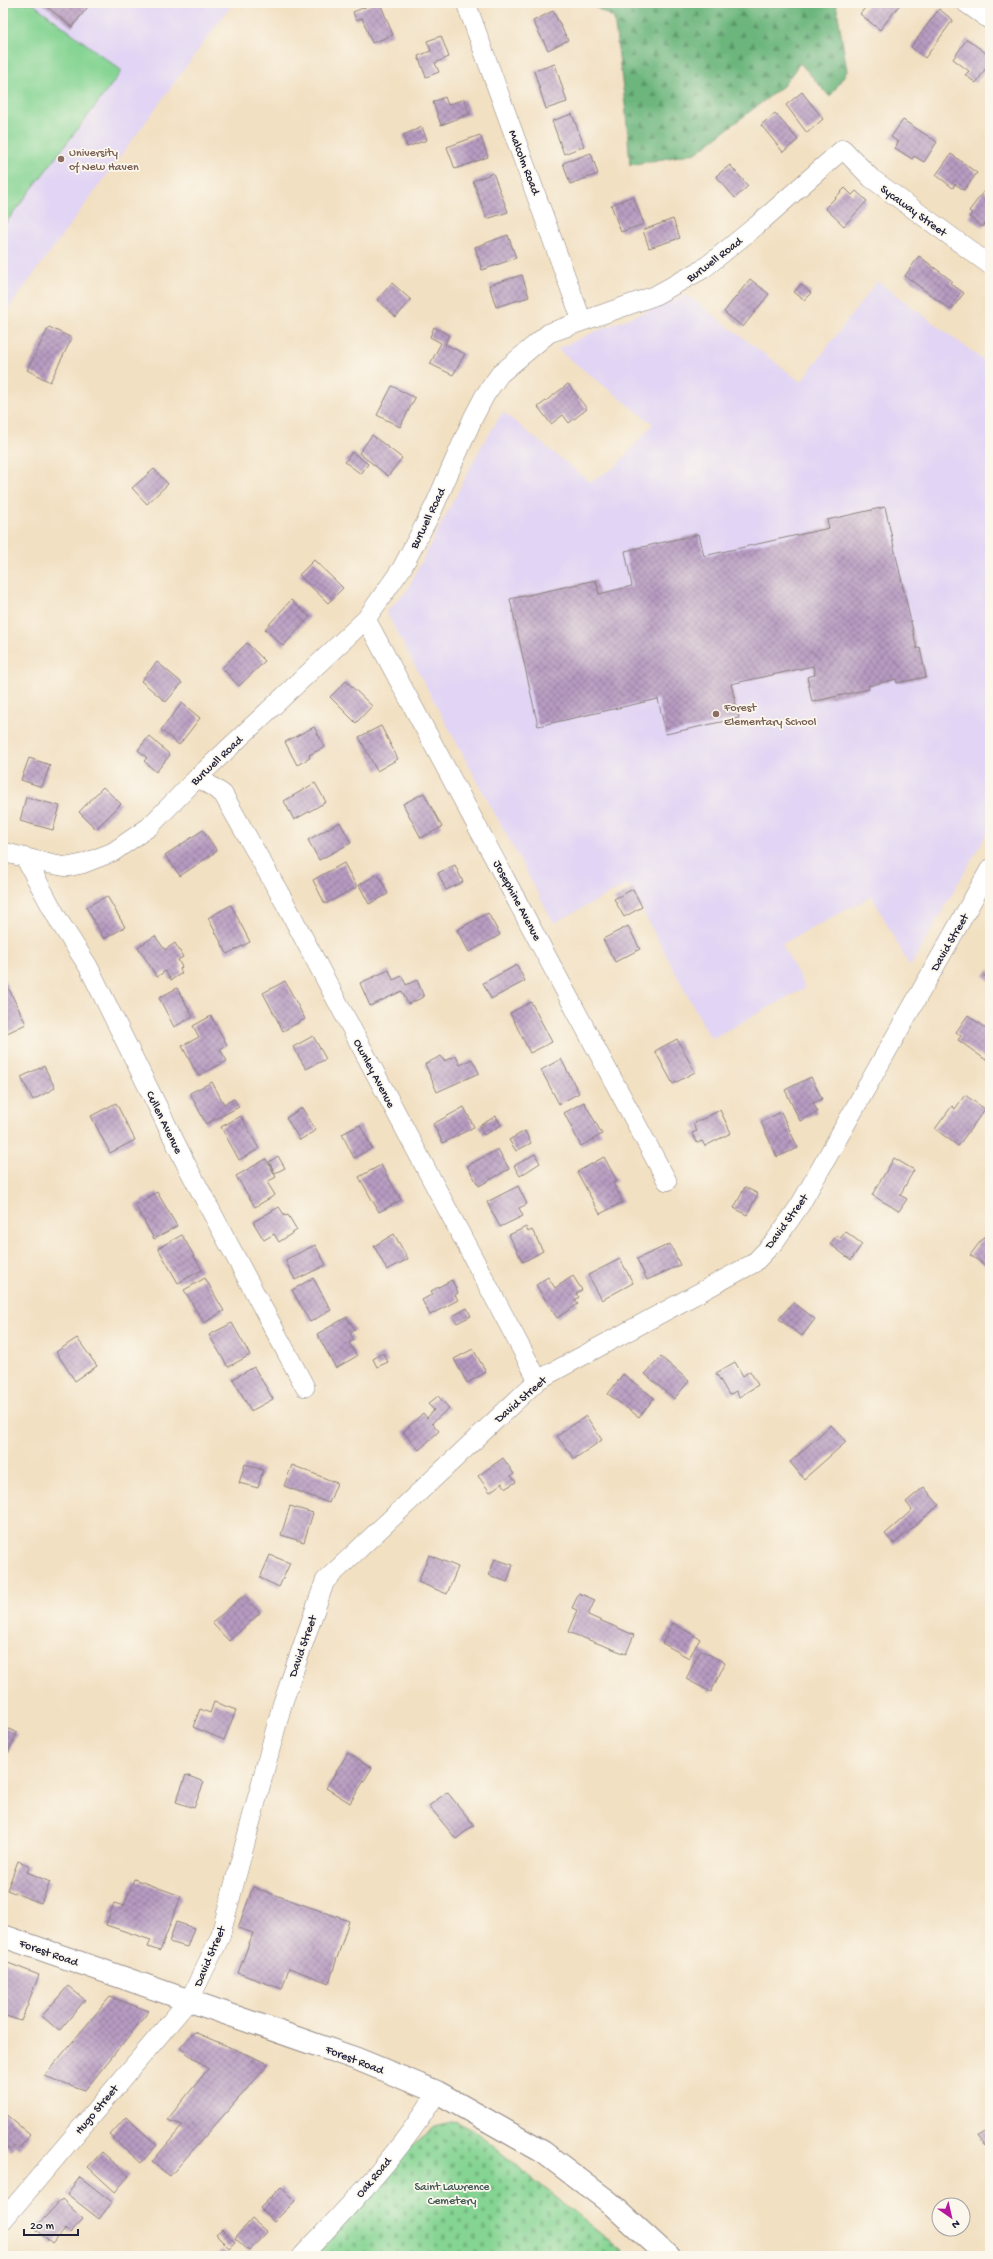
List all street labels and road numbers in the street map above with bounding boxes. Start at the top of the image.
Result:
street label: Malcolm Road [504,128,542,198]
street label: Sycaway Street [877,183,950,241]
street label: Burwell Road [684,235,746,287]
street label: Burwell Road [408,485,450,552]
street label: Burwell Road [188,733,247,790]
street label: Josephine Avenue [489,858,544,944]
street label: David Street [928,911,973,975]
street label: Ownley Avenue [349,1037,398,1111]
street label: Cullen Avenue [142,1089,185,1157]
street label: David Street [762,1191,813,1253]
street label: David Street [492,1373,551,1428]
street label: David Street [286,1613,321,1680]
street label: David Street [191,1923,230,1990]
street label: Forest Road [16,1937,80,1971]
street label: Forest Road [322,2043,386,2079]
street label: Hugo Street [73,2082,123,2138]
street label: Oak Road [354,2155,396,2201]

